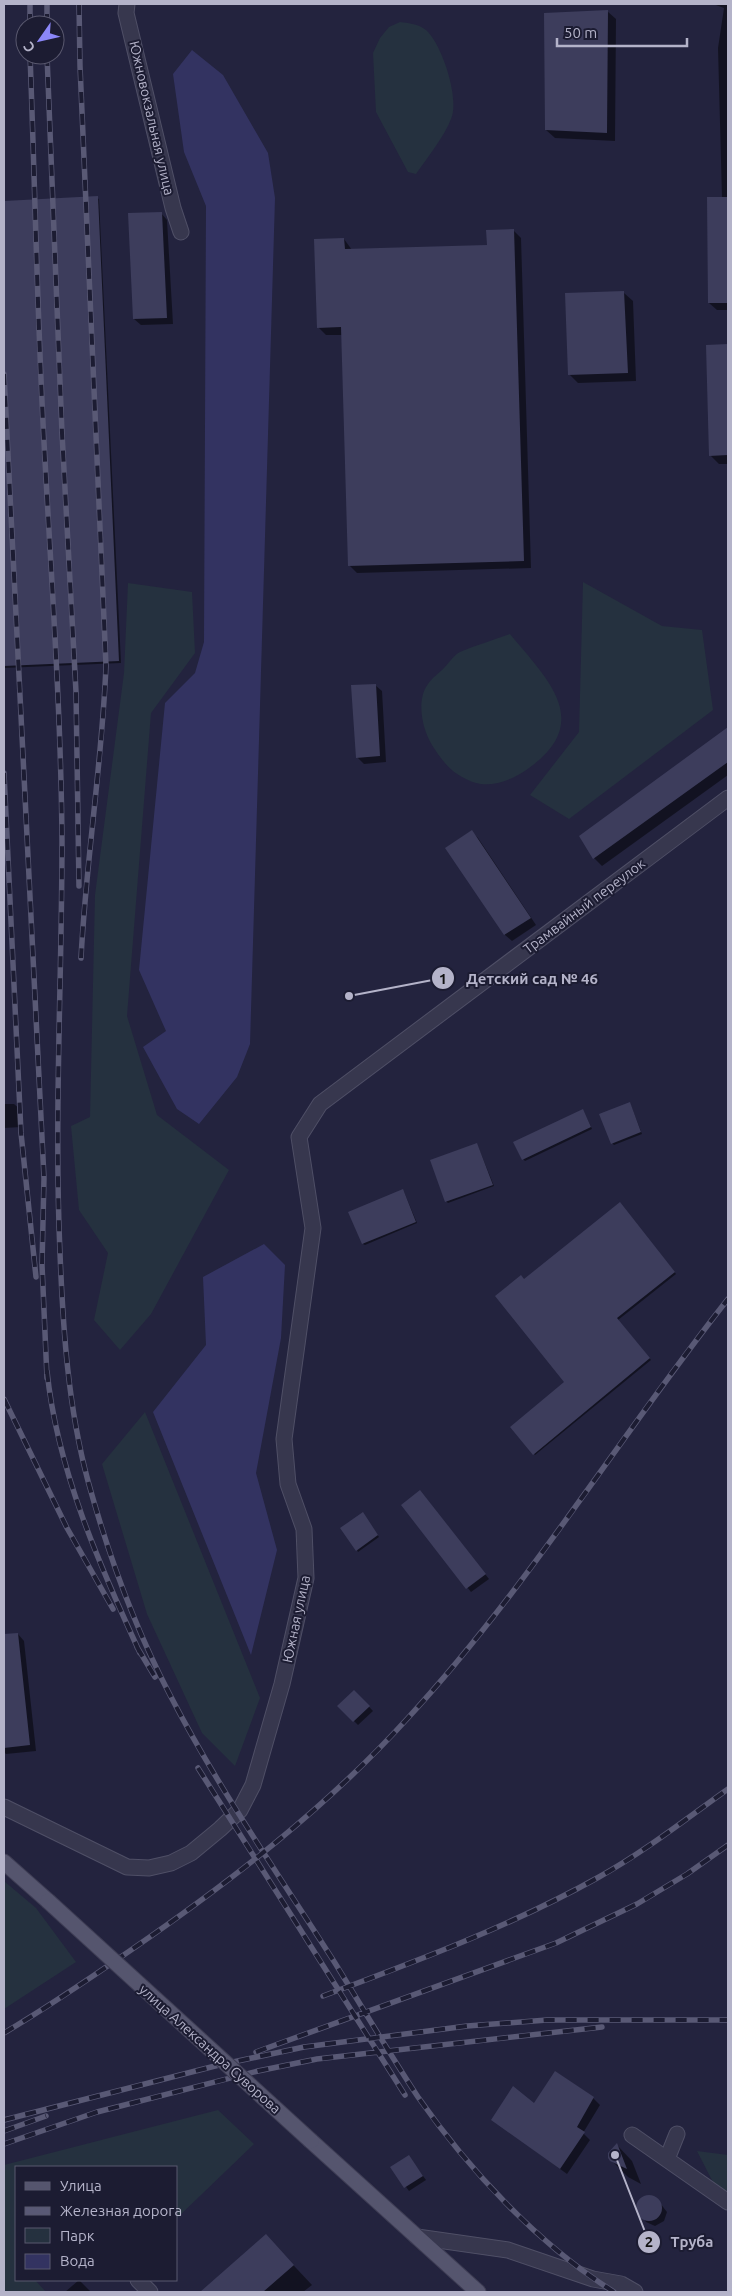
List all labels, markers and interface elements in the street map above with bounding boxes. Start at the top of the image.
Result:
north arrow [15,15,65,65]
scale bar [557,15,687,47]
text: 50 m [564,24,597,41]
text: С [20,39,38,55]
street label: Южновокзальная улица [126,39,178,197]
street label: Трамвайный переулок [520,855,648,957]
callout: Детский сад № 46 [431,963,608,993]
text: 1 [439,970,447,987]
text: Детский сад № 46 [466,970,598,987]
street label: Южная улица [279,1574,313,1664]
street label: улица Александра Суворова [136,1981,284,2117]
legend [15,2166,178,2281]
text: Улица [60,2177,102,2194]
text: Железная дорога [60,2202,182,2219]
text: Парк [60,2227,95,2244]
callout: Труба [636,2227,724,2257]
text: 2 [645,2233,653,2250]
text: Труба [671,2233,713,2250]
text: Вода [60,2252,95,2269]

